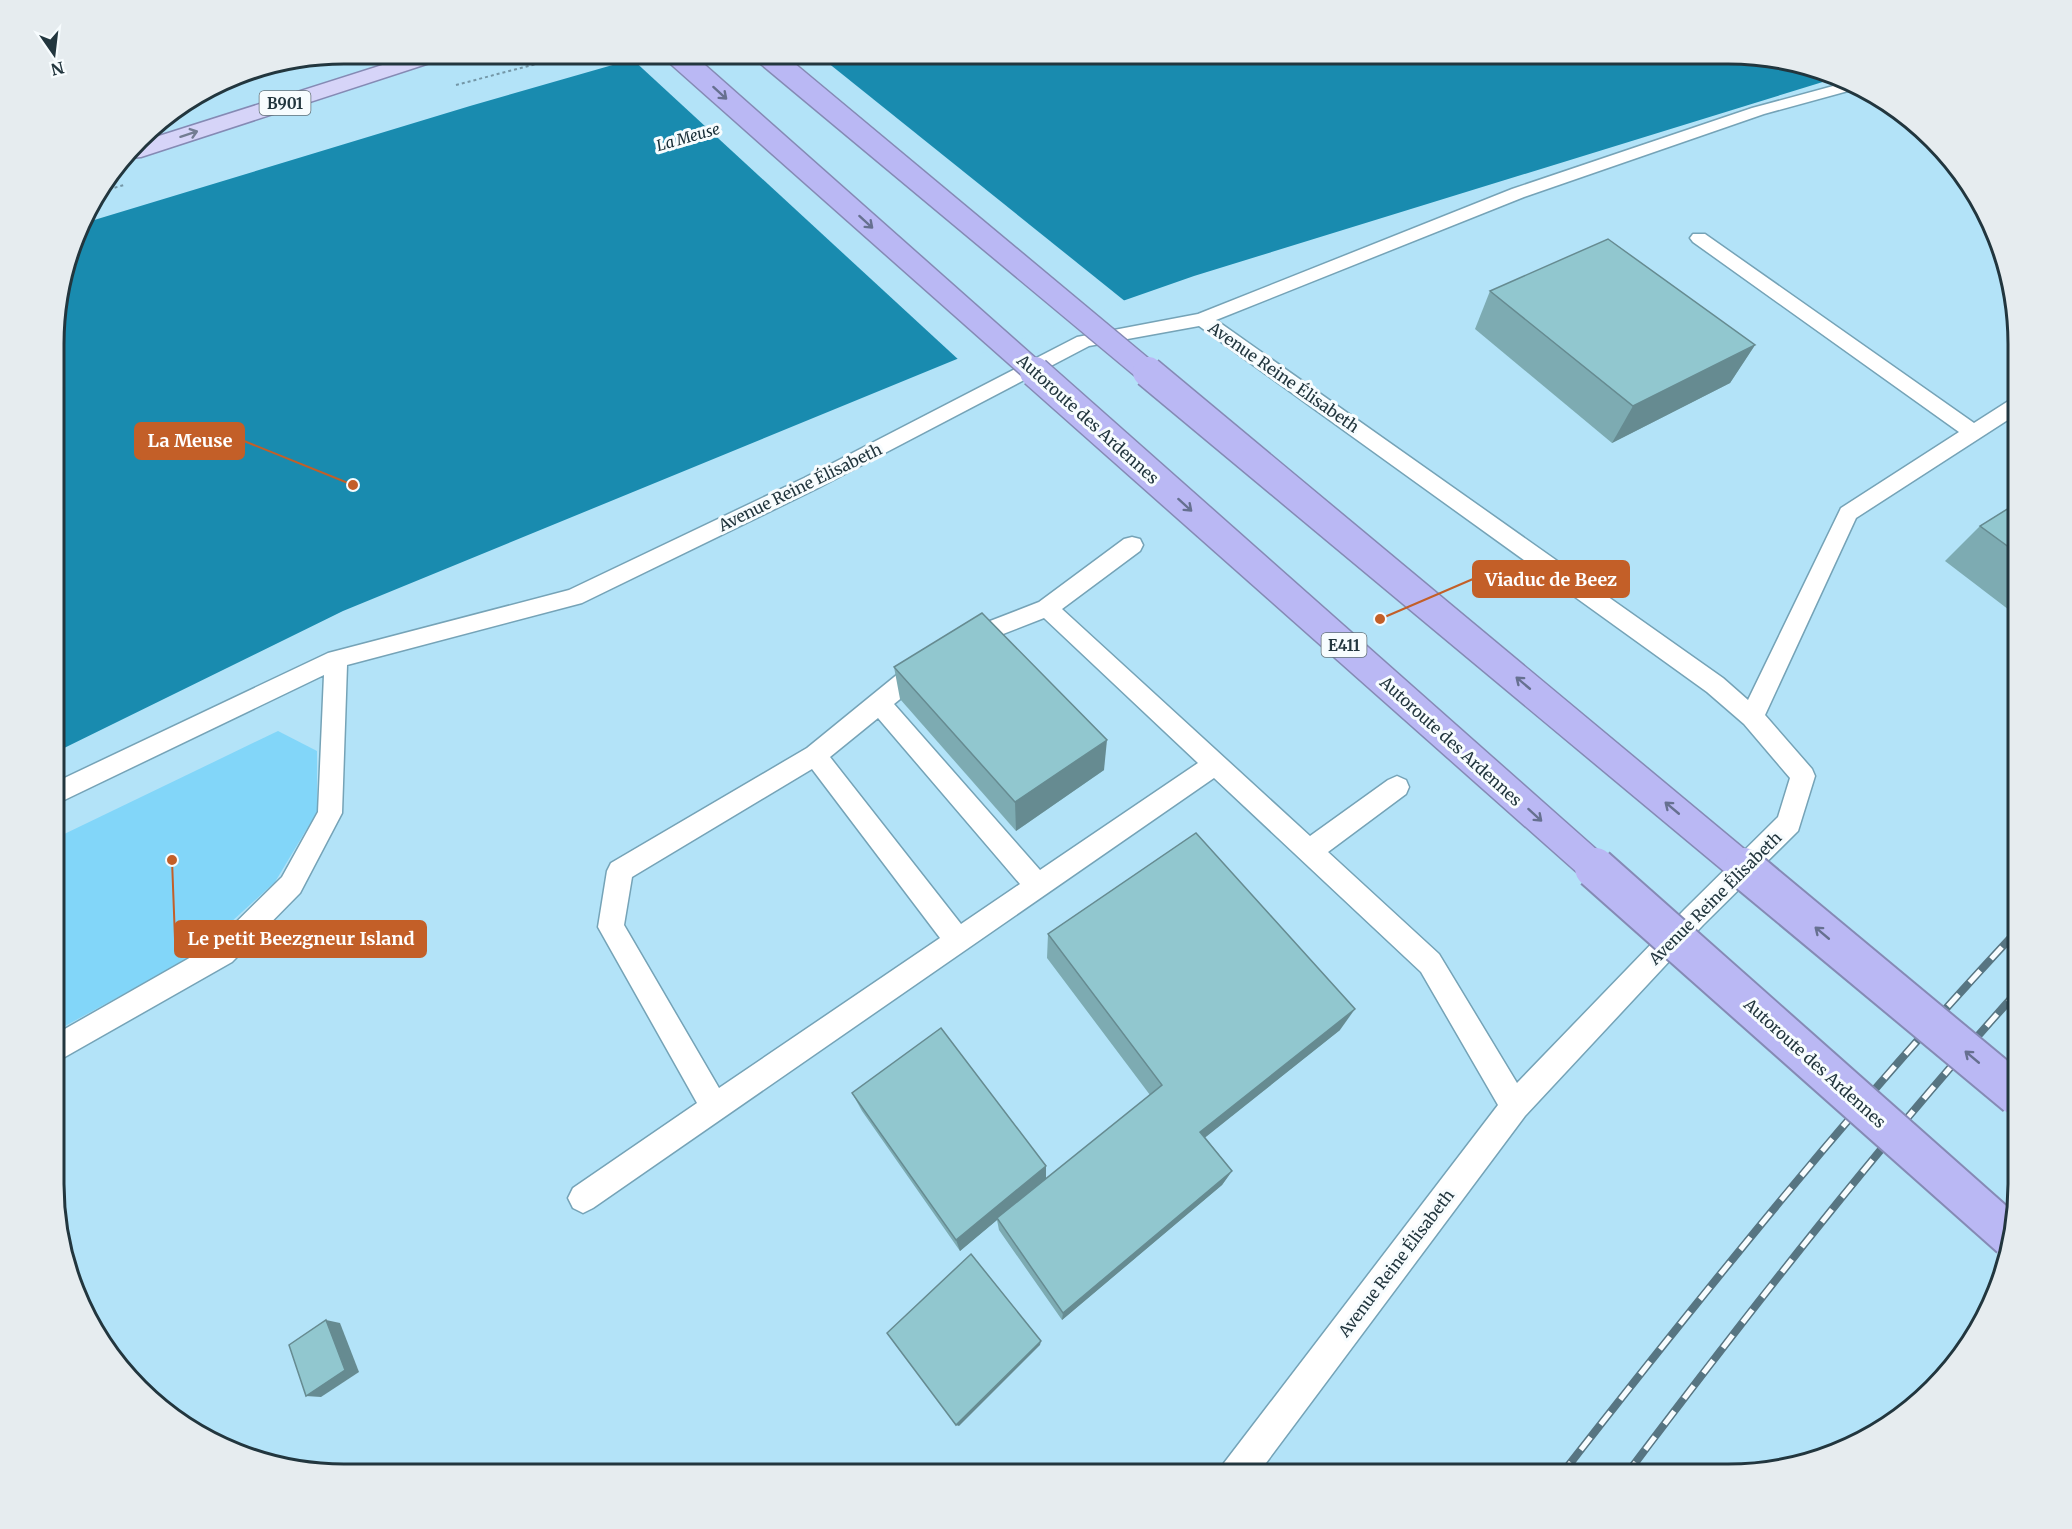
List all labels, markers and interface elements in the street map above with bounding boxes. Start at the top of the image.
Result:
north arrow [24,24,84,84]
text: N [49,57,66,80]
one-way arrow [712,86,727,100]
road number: B901 [260,91,310,115]
water label: La Meuse [654,119,722,155]
one-way arrow [179,128,198,139]
one-way arrow [858,215,873,229]
street label: Avenue Reine Élisabeth [1204,317,1364,437]
street label: Autoroute des Ardennes [1012,349,1163,488]
callout: La Meuse [135,423,244,459]
text: La Meuse [148,429,233,452]
street label: Avenue Reine Élisabeth [714,439,885,536]
one-way arrow [1177,498,1192,512]
callout: Viaduc de Beez [1473,561,1629,597]
text: Viaduc de Beez [1484,568,1617,591]
road number: E411 [1322,633,1366,657]
street label: Autoroute des Ardennes [1375,671,1526,810]
one-way arrow [1515,677,1531,690]
one-way arrow [1665,802,1681,815]
one-way arrow [1527,808,1542,822]
street label: Avenue Reine Élisabeth [1644,827,1786,969]
callout: Le petit Beezgneur Island [175,921,426,957]
one-way arrow [1815,926,1831,939]
text: Le petit Beezgneur Island [187,927,415,950]
street label: Autoroute des Ardennes [1739,993,1890,1132]
one-way arrow [1964,1051,1980,1064]
street label: Avenue Reine Élisabeth [1333,1185,1458,1341]

